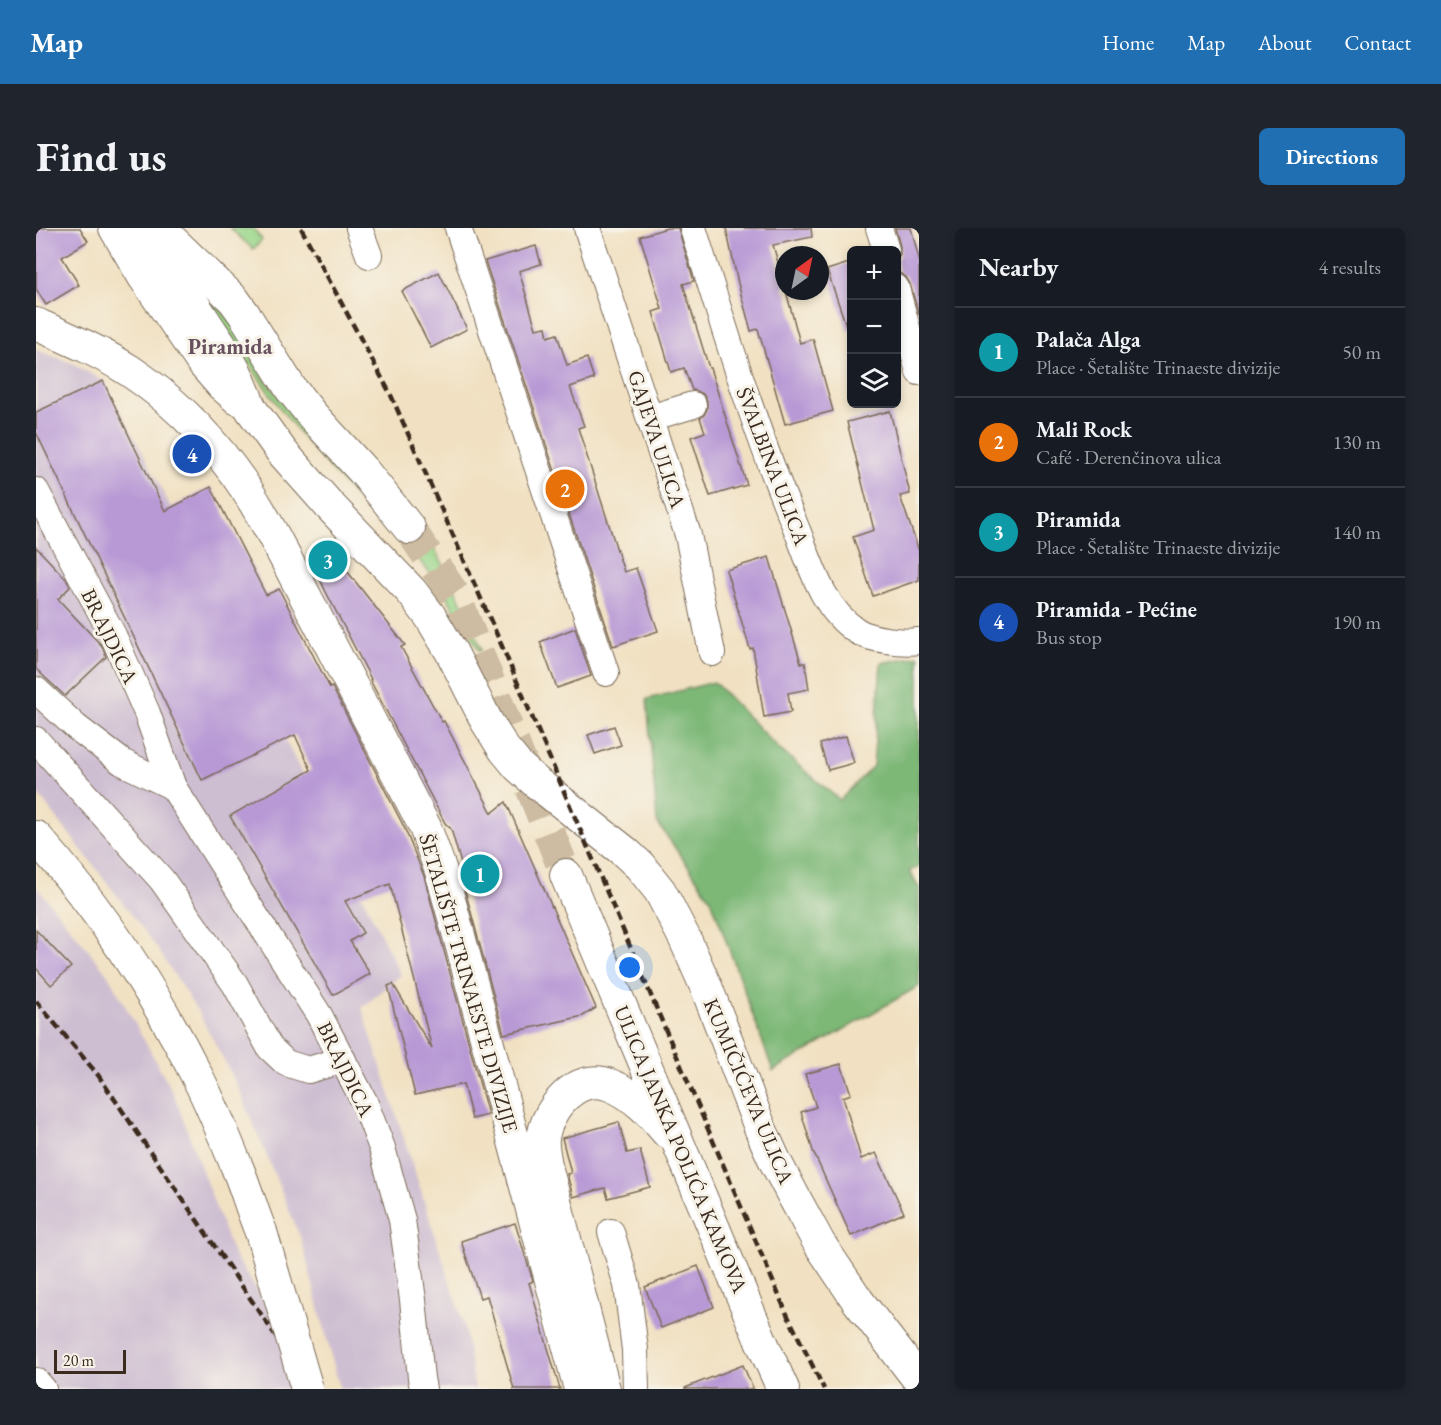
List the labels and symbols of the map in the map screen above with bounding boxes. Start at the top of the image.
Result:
north arrow [775,246,829,300]
district label: Piramida [188,332,273,361]
street label: GAJEVA ULICA [622,367,692,512]
street label: ŠVALBINA ULICA [730,383,816,549]
pin: 4 [172,432,212,476]
pin: 2 [546,466,584,512]
pin: 3 [308,538,348,582]
street label: BRAJDICA [75,584,145,688]
street label: ŠETALIŠTE TRINAESTE DIVIZIJE [413,830,525,1136]
pin: 1 [460,852,500,896]
your location [615,953,644,982]
street label: KUMIČIĆEVA ULICA [698,994,801,1188]
street label: ULICA JANKA POLIĆA KAMOVA [608,1001,754,1297]
street label: BRAJDICA [311,1017,381,1121]
scale bar [54,1347,126,1374]

